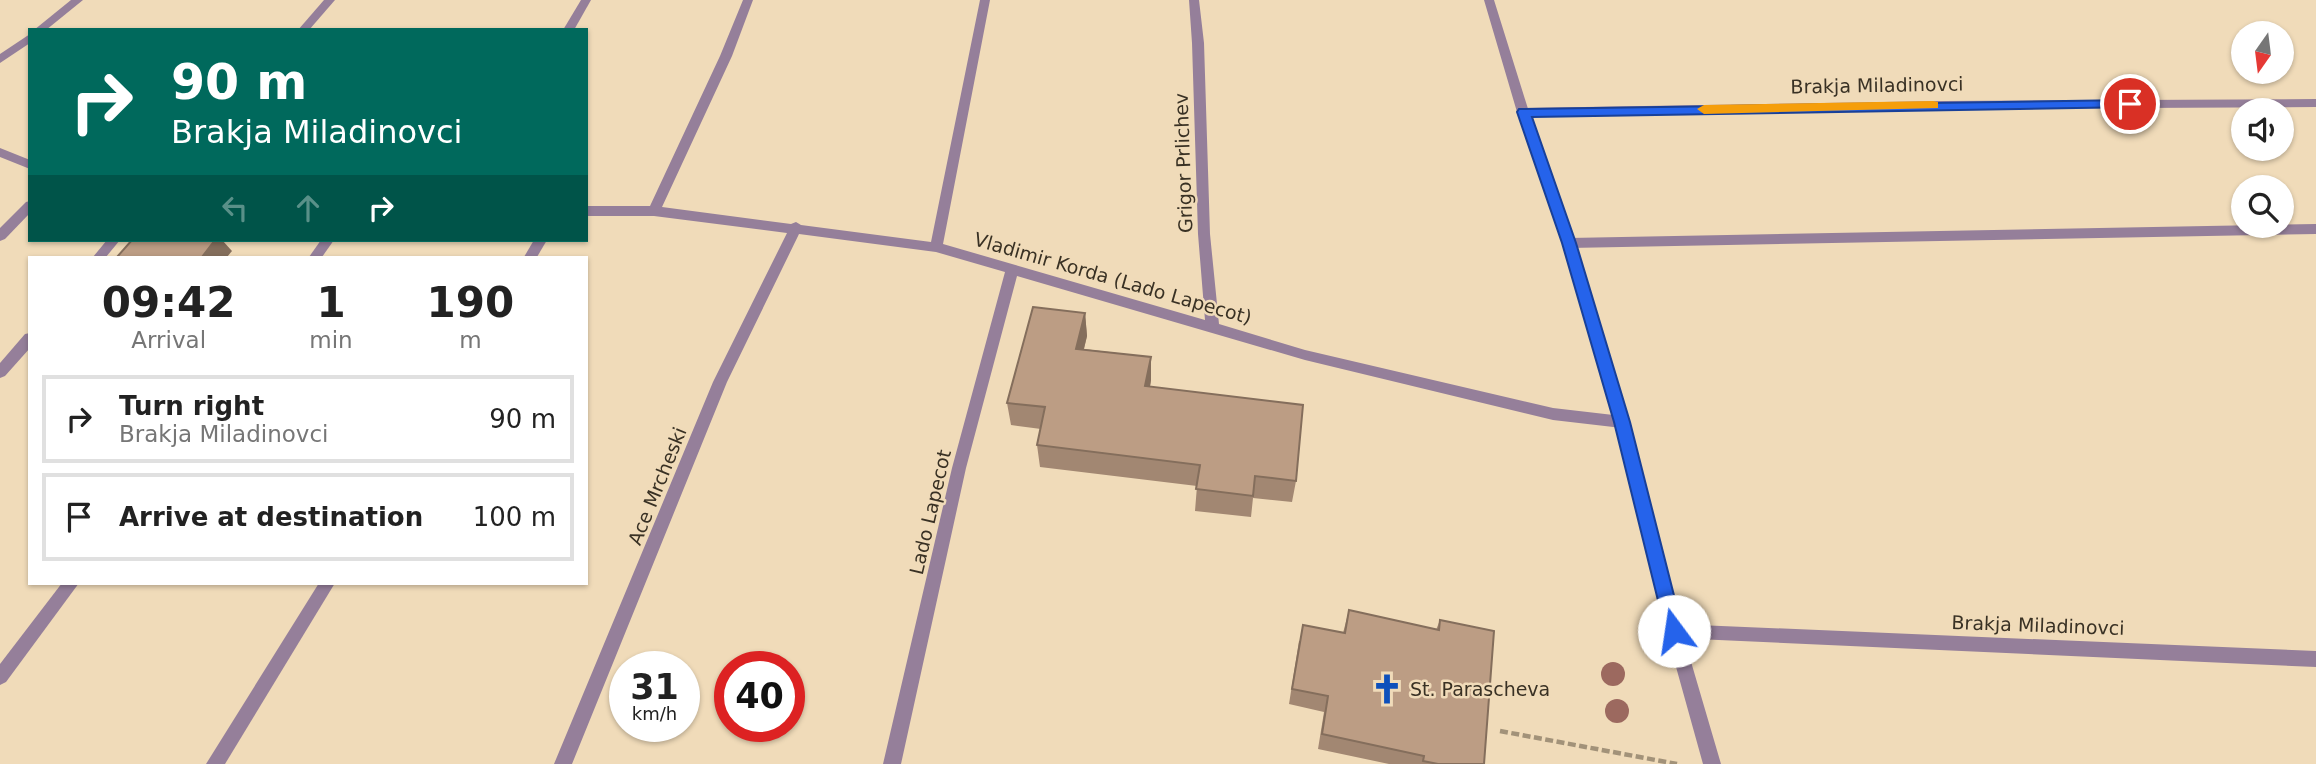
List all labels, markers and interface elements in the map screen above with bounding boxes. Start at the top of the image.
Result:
north arrow [2231,21,2294,84]
map controls [2231,21,2294,238]
text: 90 m [171,54,307,111]
icon: right [56,56,147,147]
street label: Brakja Miladinovci [1790,72,1964,98]
pin [2100,74,2160,134]
icon: arrive [2111,85,2149,123]
street label: Grigor Prlichev [1170,93,1196,233]
button: sound [2231,98,2294,161]
text: Brakja Miladinovci [171,113,462,151]
button: search [2231,175,2294,238]
icon: left [216,189,254,227]
icon: ahead [289,189,327,227]
icon: right [362,189,400,227]
street label: Vladimir Korda (Lado Lapecot) [972,228,1254,328]
text: 09:42 [102,278,236,327]
text: 1 [316,278,346,327]
text: 190 [427,278,514,327]
text: Arrival [131,327,206,353]
text: min [309,327,353,353]
text: m [459,327,482,353]
text: Turn right [119,391,264,421]
icon: right [60,400,98,438]
text: 90 m [489,404,556,434]
text: Brakja Miladinovci [119,421,328,447]
street label: Ace Mrcheski [623,424,691,548]
street label: Lado Lapecot [905,447,955,577]
icon: arrive [60,498,98,536]
text: Arrive at destination [119,502,423,532]
text: 100 m [473,502,556,532]
position arrow [1637,594,1711,668]
street label: Brakja Miladinovci [1951,611,2125,639]
speed limit sign: 40 [714,651,805,742]
text: 31 [630,667,679,707]
church icon: St. Parascheva [1370,672,1404,706]
place label: St. Parascheva [1410,678,1550,700]
text: km/h [632,703,677,724]

